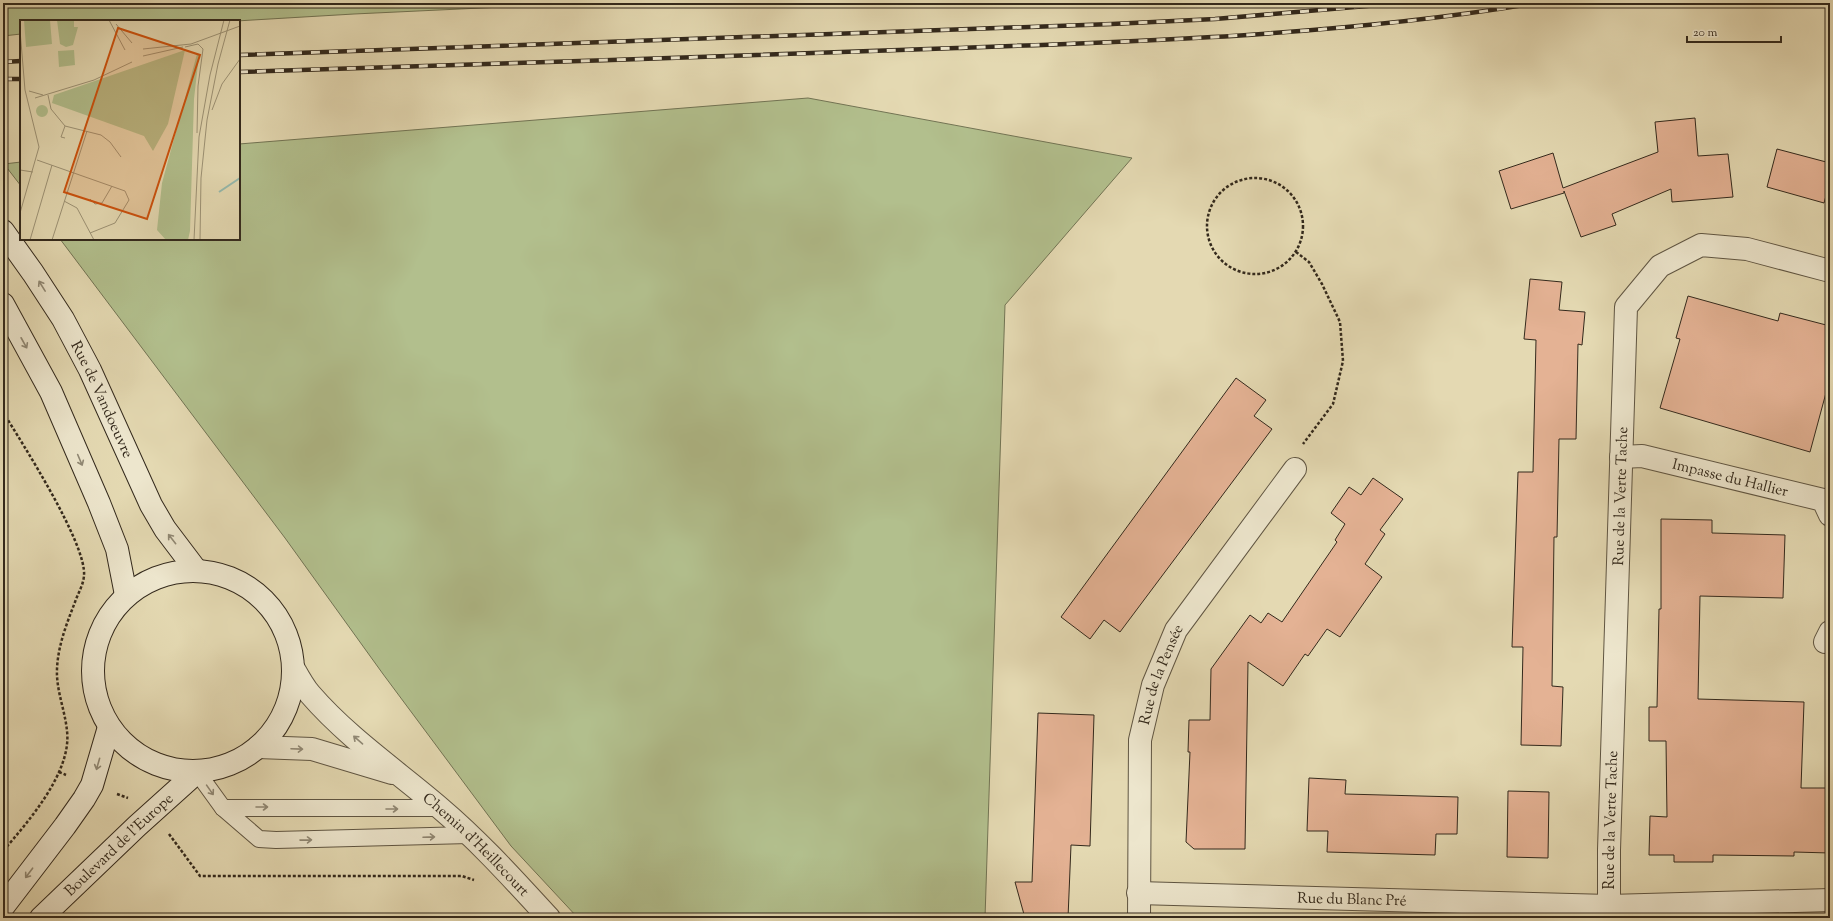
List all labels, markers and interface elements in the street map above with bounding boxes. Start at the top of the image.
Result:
scale bar [1687,18,1781,44]
inset map [20,20,240,240]
text: 20 m [1693,24,1718,42]
one-way arrow [38,281,46,292]
one-way arrow [21,337,28,349]
street label: Rue de Vandoeuvre [64,338,137,462]
street label: Rue de la Verte Tache [1609,426,1634,566]
one-way arrow [77,453,85,465]
street label: Impasse du Hallier [1670,455,1791,503]
one-way arrow [168,534,177,545]
street label: Rue de la Pensée [1135,620,1189,727]
one-way arrow [354,736,364,745]
one-way arrow [290,745,303,753]
street label: Rue de la Verte Tache [1600,750,1624,889]
one-way arrow [94,757,101,770]
one-way arrow [206,784,214,795]
street label: Chemin d'Heillecourt [417,788,533,902]
street label: Boulevard de l'Europe [61,789,179,902]
one-way arrow [255,803,268,811]
one-way arrow [385,805,398,813]
one-way arrow [422,833,435,840]
one-way arrow [299,836,312,844]
one-way arrow [25,868,33,879]
street label: Rue du Blanc Pré [1297,888,1407,912]

